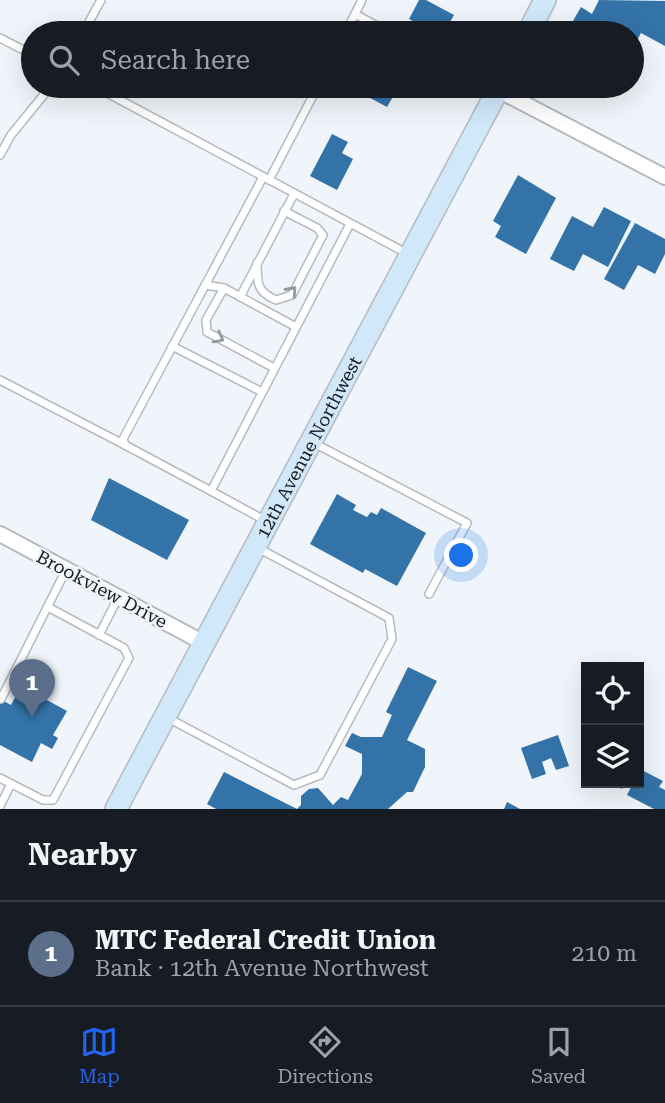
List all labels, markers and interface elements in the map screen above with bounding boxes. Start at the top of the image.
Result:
search box [21,21,644,98]
icon: search [45,41,83,79]
text: Search here [101,45,250,75]
one-way arrow [284,286,297,299]
one-way arrow [212,330,225,343]
street label: 12th Avenue Northwest [251,352,365,542]
your location [444,538,478,572]
street label: Brookview Drive [33,546,171,632]
pin: 1 [9,659,55,717]
map controls [581,662,644,788]
button: locate [581,662,644,725]
button: layers [581,725,644,788]
text: Nearby [28,837,137,872]
text: MTC Federal Credit Union [95,925,436,955]
text: 1 [45,940,57,967]
text: 210 m [572,940,637,967]
text: Bank · 12th Avenue Northwest [95,955,429,982]
tab: Map [79,1023,120,1088]
tab: Directions [277,1023,373,1088]
tab: Saved [531,1023,586,1088]

